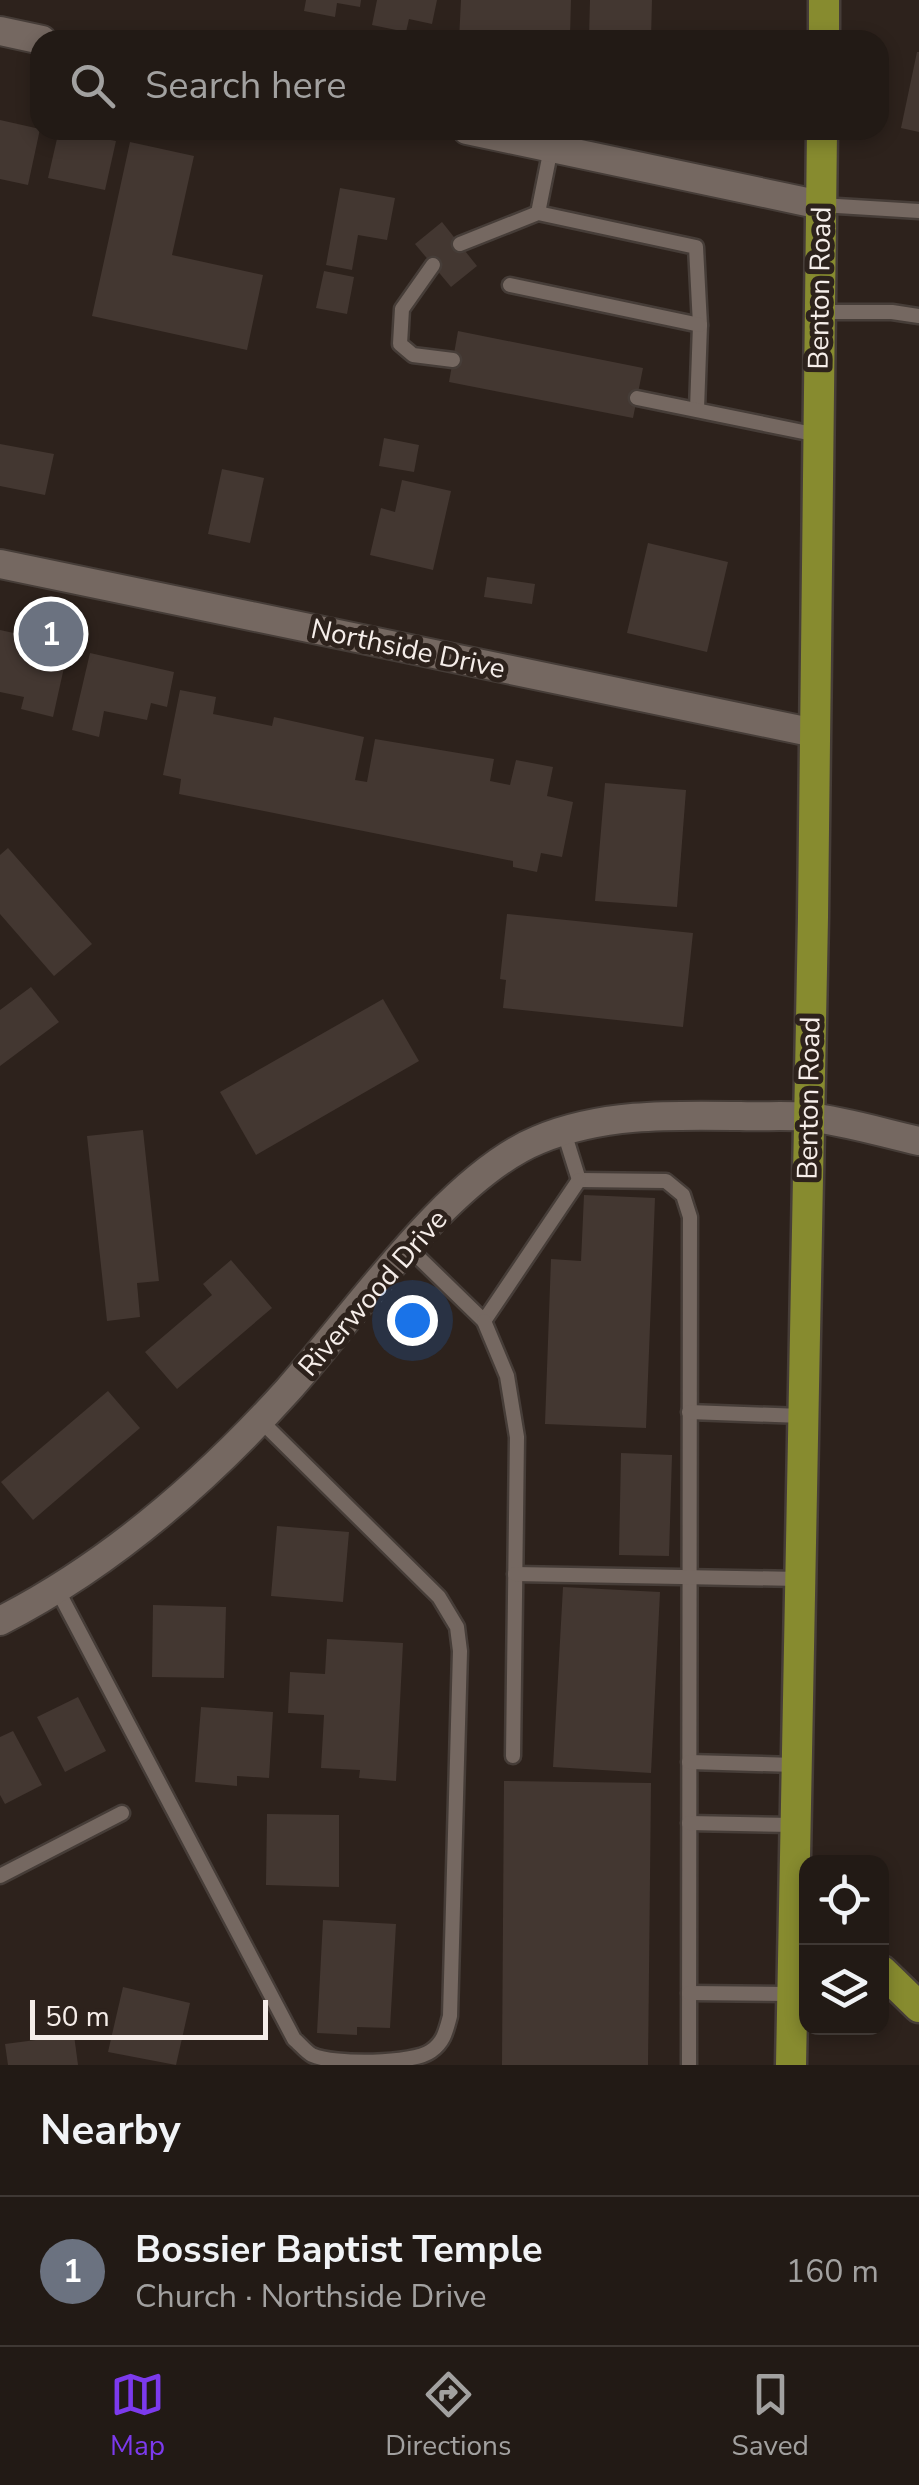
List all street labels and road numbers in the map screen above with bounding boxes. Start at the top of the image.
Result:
street label: Benton Road [800,206,840,370]
street label: Northside Drive [307,610,509,688]
street label: Benton Road [789,1016,829,1180]
street label: Riverwood Drive [290,1201,456,1385]

